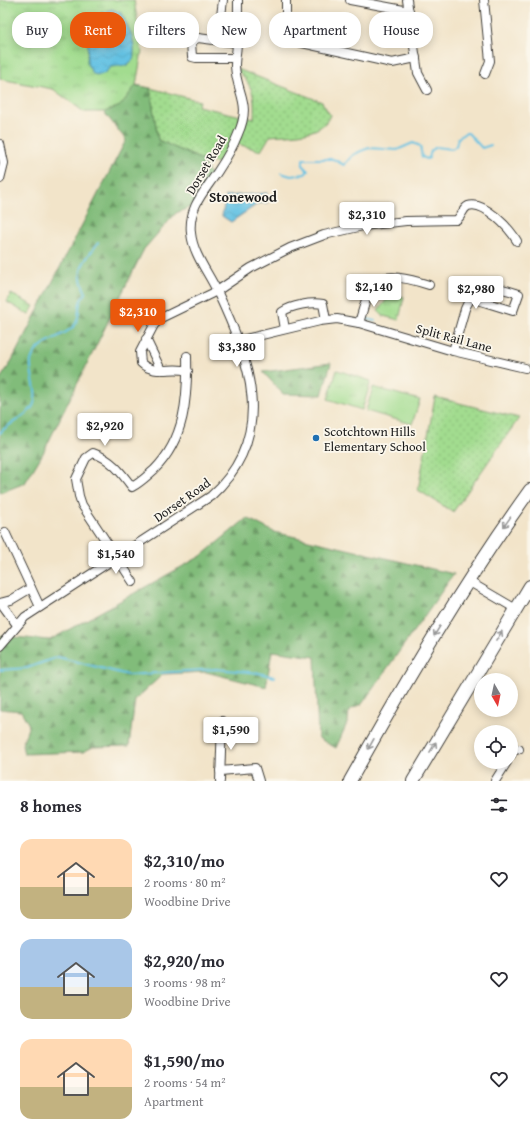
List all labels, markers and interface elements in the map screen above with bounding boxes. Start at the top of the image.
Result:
chip: Buy [12,12,62,48]
chip: Rent [70,12,126,48]
chip: Filters [134,12,199,48]
chip: New [207,12,261,48]
chip: Apartment [269,12,361,48]
chip: House [369,12,433,48]
street label: Dorset Road [181,132,231,198]
district label: Stonewood [209,187,277,207]
pin: $2,310 [334,202,400,236]
text: $2,310 [348,205,386,224]
pin: $2,140 [341,274,407,308]
pin: $2,980 [443,276,509,310]
text: $2,140 [355,277,393,296]
text: $2,980 [457,279,495,298]
pin: $2,310 [105,299,171,333]
text: $2,310 [119,302,157,321]
street label: Split Rail Lane [414,319,494,357]
pin: $3,380 [204,334,270,368]
text: $3,380 [218,337,256,356]
pin: $2,920 [72,413,138,447]
text: $2,920 [86,416,124,435]
place label: Scotchtown Hills Elementary School [324,422,426,456]
marker: Scotchtown Hills Elementary School [311,433,321,443]
street label: Dorset Road [150,473,214,527]
one-way arrow [503,516,511,527]
pin: $1,540 [83,541,149,575]
text: $1,540 [97,544,135,563]
one-way arrow [432,625,440,637]
one-way arrow [496,630,504,642]
north arrow [474,673,518,717]
map controls [474,673,518,769]
pin: $1,590 [198,717,264,751]
text: $1,590 [212,720,250,739]
button: locate [474,725,518,769]
one-way arrow [367,737,375,749]
one-way arrow [429,741,437,753]
text: 8 homes [20,793,82,818]
icon: filters [488,794,510,816]
text: $2,310/mo [144,848,225,873]
icon: home [52,855,100,903]
icon: heart [488,868,510,890]
text: 2 rooms · 80 m² [144,873,226,892]
text: Woodbine Drive [144,892,231,911]
text: $2,920/mo [144,948,225,973]
icon: home [52,955,100,1003]
icon: heart [488,968,510,990]
text: 3 rooms · 98 m² [144,973,226,992]
text: Woodbine Drive [144,992,231,1011]
text: $1,590/mo [144,1048,225,1073]
icon: home [52,1055,100,1103]
icon: heart [488,1068,510,1090]
text: 2 rooms · 54 m² [144,1073,226,1092]
text: Apartment [144,1092,204,1111]

